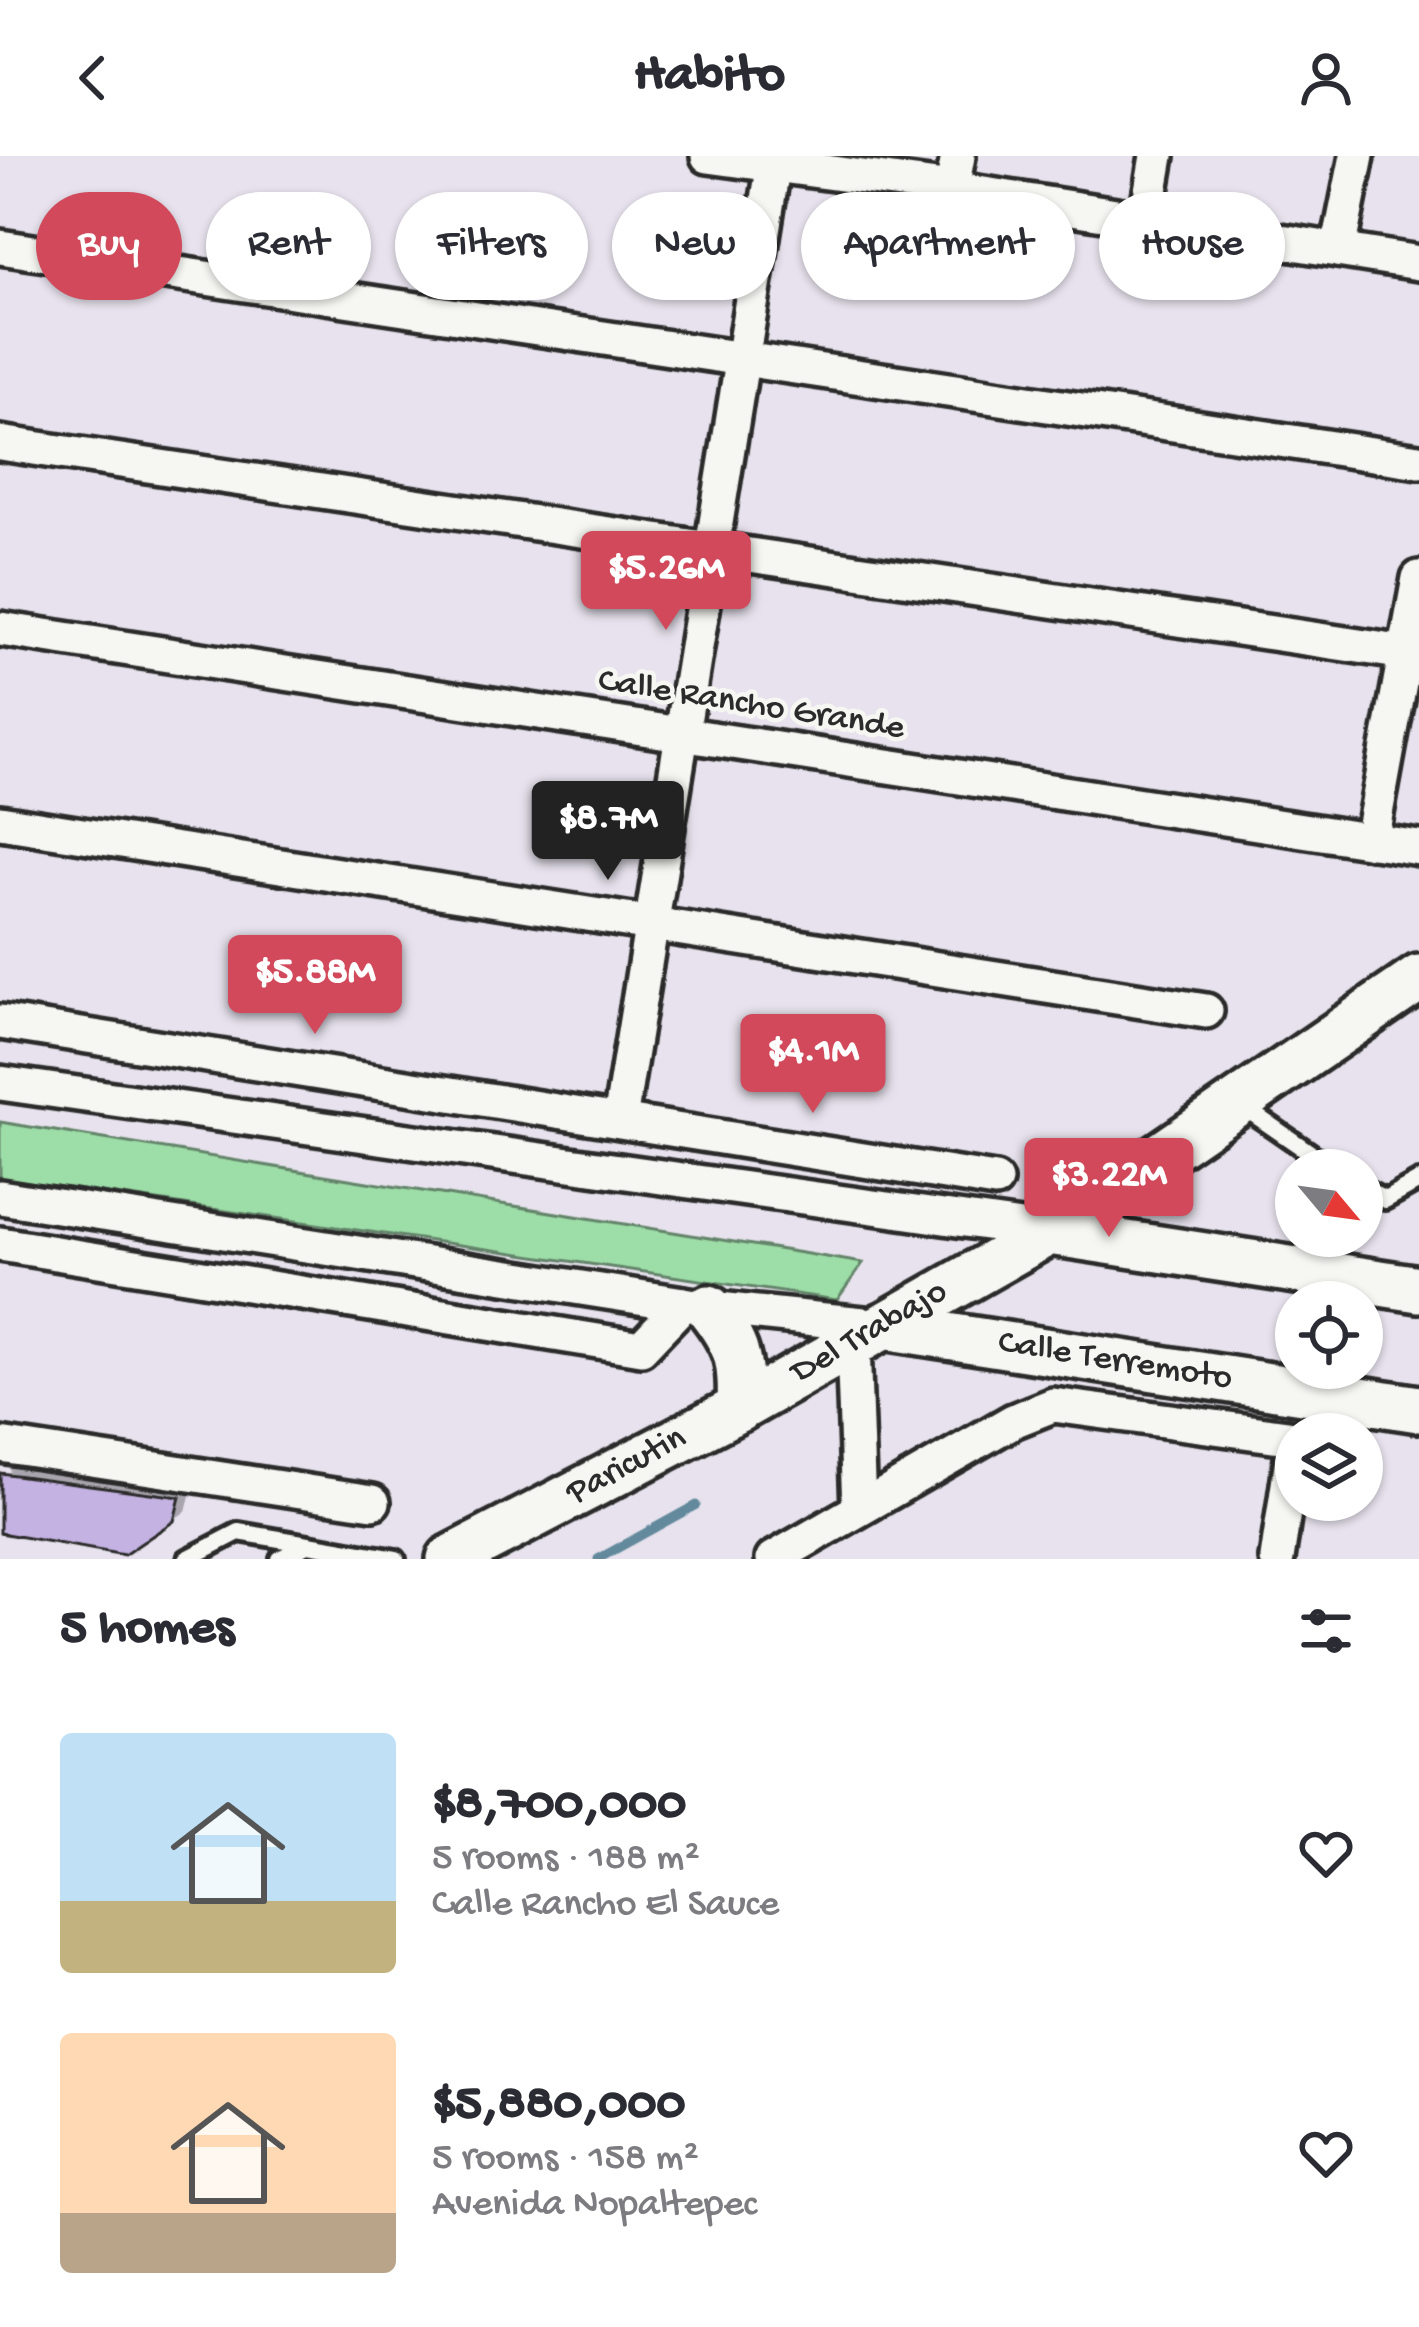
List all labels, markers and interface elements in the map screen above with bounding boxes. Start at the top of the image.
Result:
icon: back [60,45,126,111]
icon: person [1293,45,1359,111]
text: Habito [634,46,785,110]
chip: Buy [36,192,182,300]
chip: Rent [206,192,371,300]
chip: Filters [395,192,588,300]
chip: New [612,192,777,300]
chip: Apartment [801,192,1075,300]
chip: House [1099,192,1285,300]
pin: $5.26M [568,531,764,633]
text: $5.26M [608,547,724,593]
street label: Calle Rancho Grande [595,661,908,752]
pin: $8.7M [524,781,692,883]
text: $8.7M [559,797,657,843]
pin: $5.88M [217,935,413,1037]
text: $5.88M [255,951,375,997]
pin: $4.1M [729,1014,897,1116]
text: $4.1M [767,1030,859,1076]
pin: $3.22M [1011,1138,1207,1240]
north arrow [1275,1149,1383,1257]
map controls [1275,1149,1383,1521]
text: $3.22M [1051,1154,1167,1200]
street label: Del Trabajo [783,1271,956,1396]
button: locate [1275,1281,1383,1389]
street label: Calle Terremoto [995,1322,1235,1402]
button: layers [1275,1413,1383,1521]
street label: Paricutin [559,1418,694,1517]
icon: filters [1293,1598,1359,1664]
text: 5 homes [60,1601,234,1661]
text: $8,700,000 [432,1777,686,1837]
icon: home [156,1781,300,1925]
icon: heart [1293,1820,1359,1886]
text: 5 rooms · 188 m² [432,1837,700,1883]
text: Calle Rancho El Sauce [432,1883,779,1929]
text: $5,880,000 [432,2077,685,2137]
icon: home [156,2081,300,2225]
icon: heart [1293,2120,1359,2186]
text: 5 rooms · 158 m² [432,2137,699,2183]
text: Avenida Nopaltepec [432,2183,757,2229]

